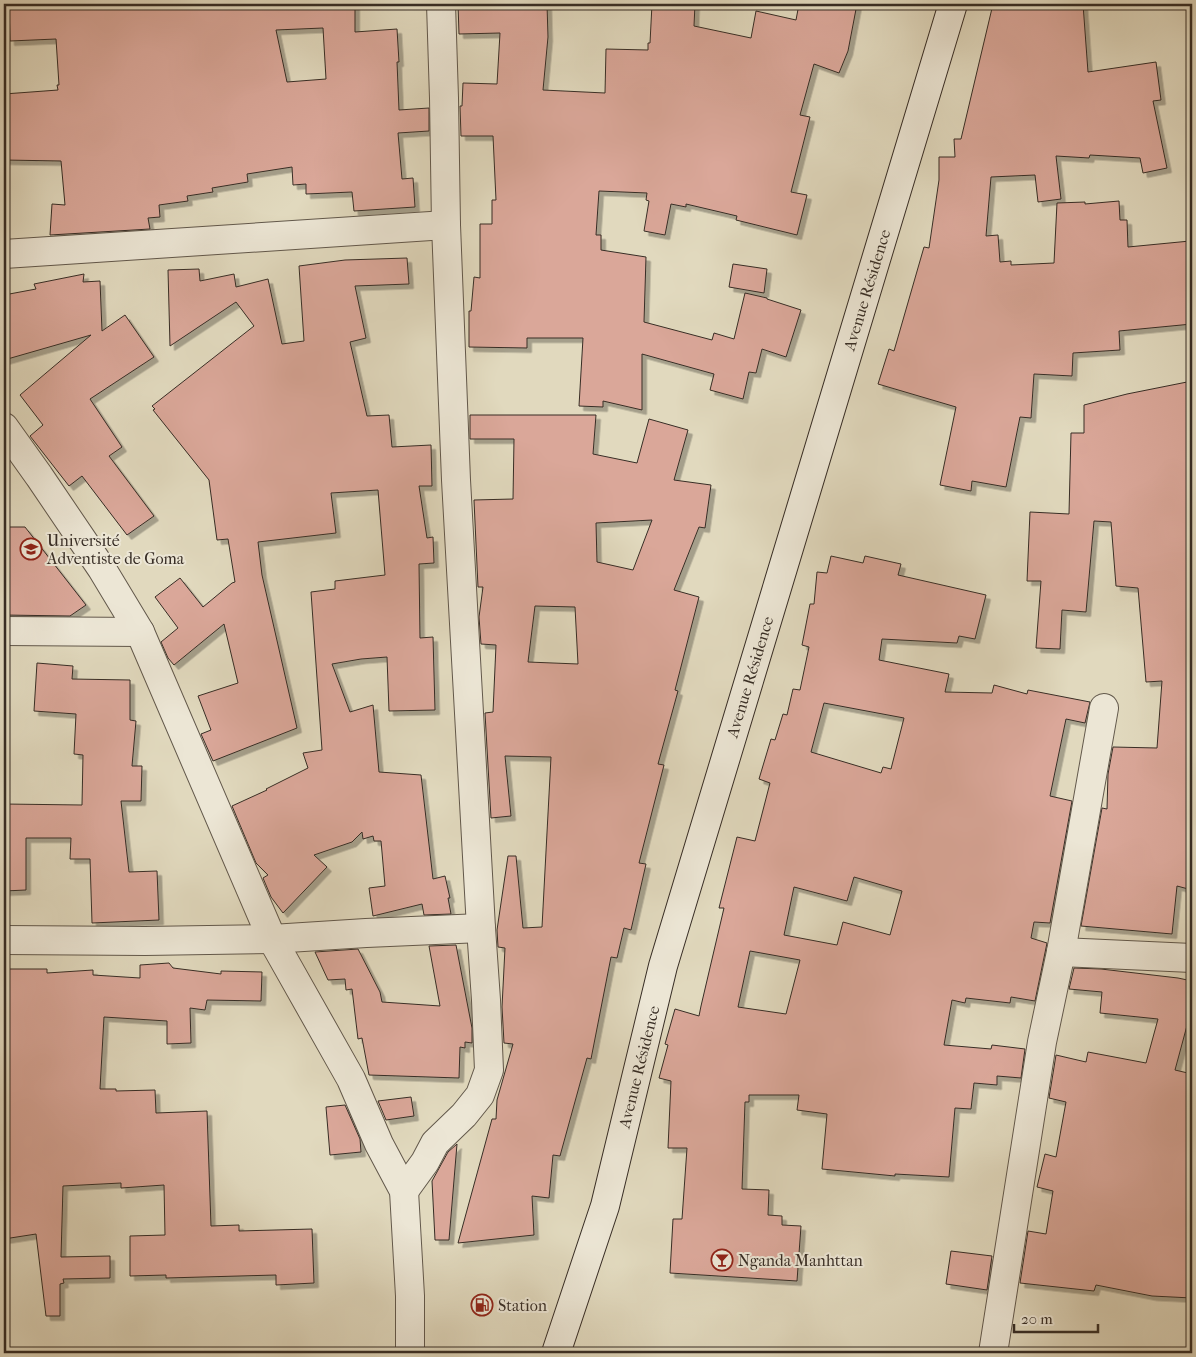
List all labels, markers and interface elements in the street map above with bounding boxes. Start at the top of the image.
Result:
street label: Avenue Résidence [839,227,894,354]
place label: Université Adventiste de Goma [46,531,185,568]
school or university icon: Université Adventiste de Goma [19,537,43,561]
street label: Avenue Résidence [722,614,777,741]
street label: Avenue Résidence [614,1004,663,1131]
bar icon: Nganda Manhttan [710,1248,734,1272]
place label: Nganda Manhttan [738,1251,864,1270]
fuel station icon: Station [470,1293,494,1317]
place label: Station [498,1296,548,1315]
scale bar [1014,1302,1097,1334]
text: 20 m [1021,1310,1053,1328]

